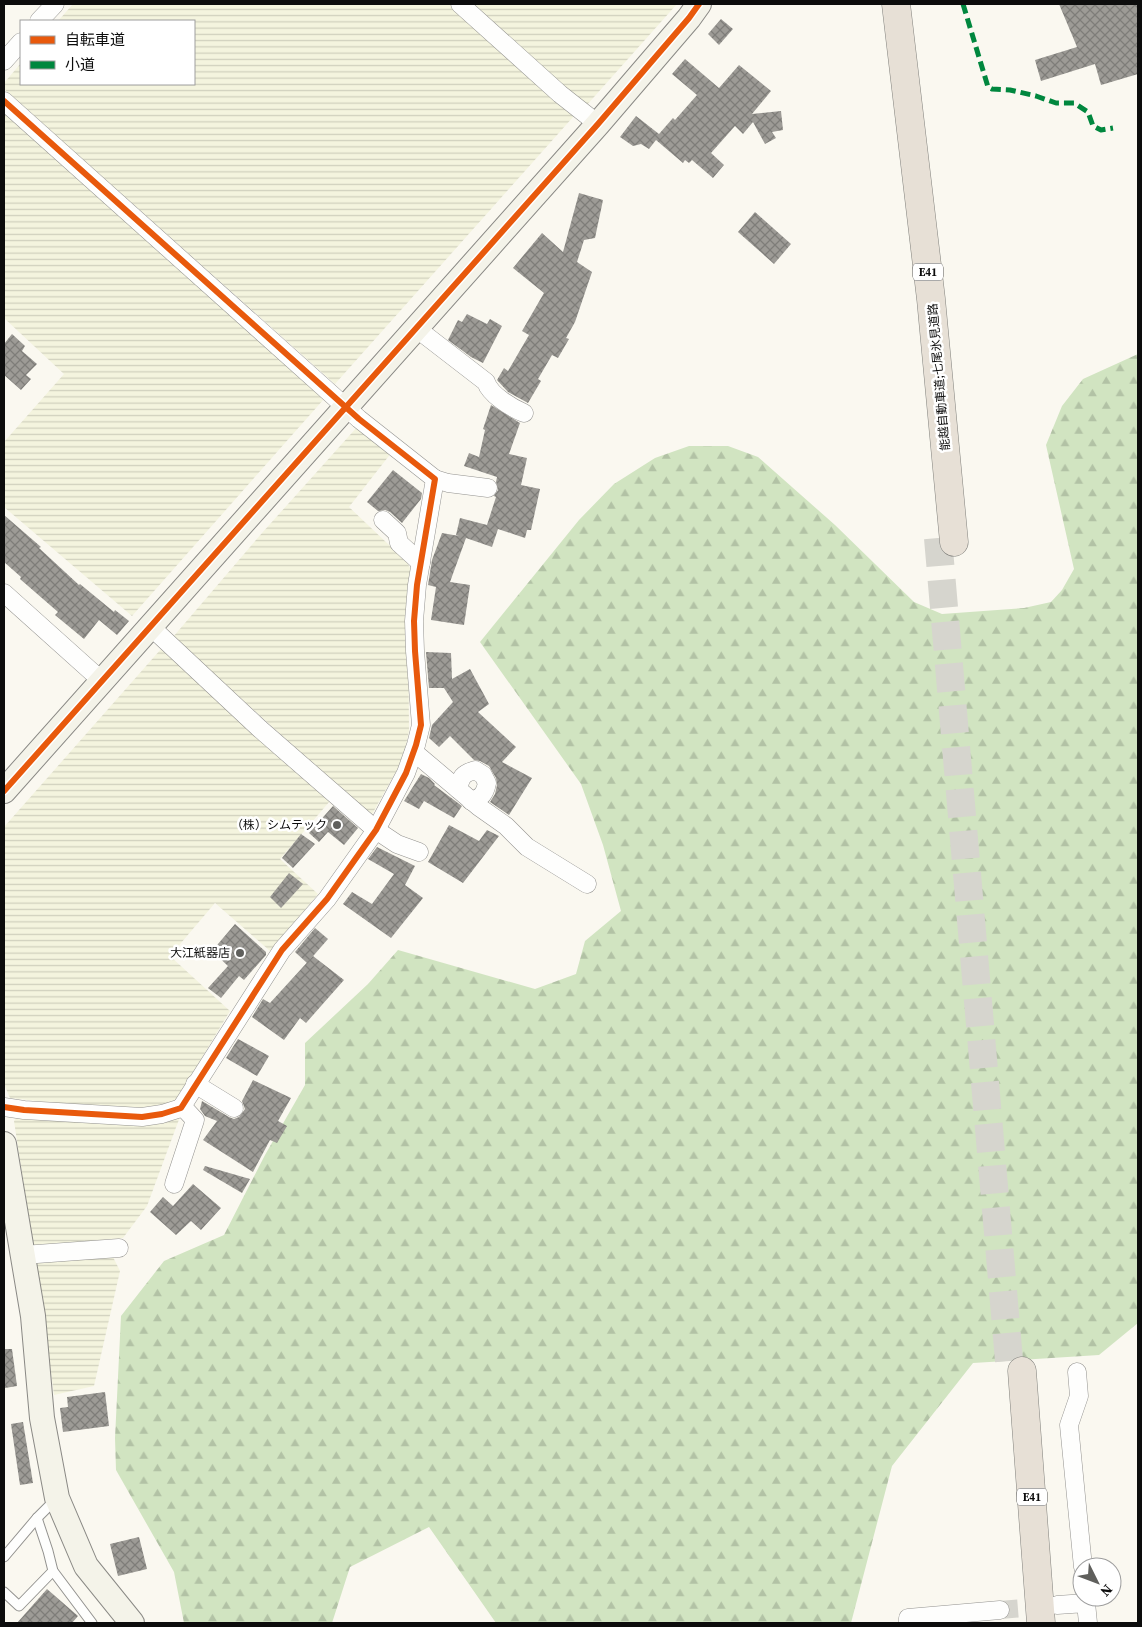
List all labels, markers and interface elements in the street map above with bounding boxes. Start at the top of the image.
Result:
legend [20,20,195,85]
text: 自転車道 [65,29,125,50]
text: 小道 [65,54,95,75]
road number: E41 [913,264,943,280]
street label: 能越自動車道;七尾氷見道路 [925,303,953,451]
place label: （株）シムテック [231,817,327,833]
marker: （株）シムテック [331,819,343,831]
place label: 大江紙器店 [170,945,230,961]
marker: 大江紙器店 [234,947,246,959]
road number: E41 [1017,1488,1047,1505]
north arrow [1072,1557,1122,1607]
text: N [1096,1580,1118,1601]

